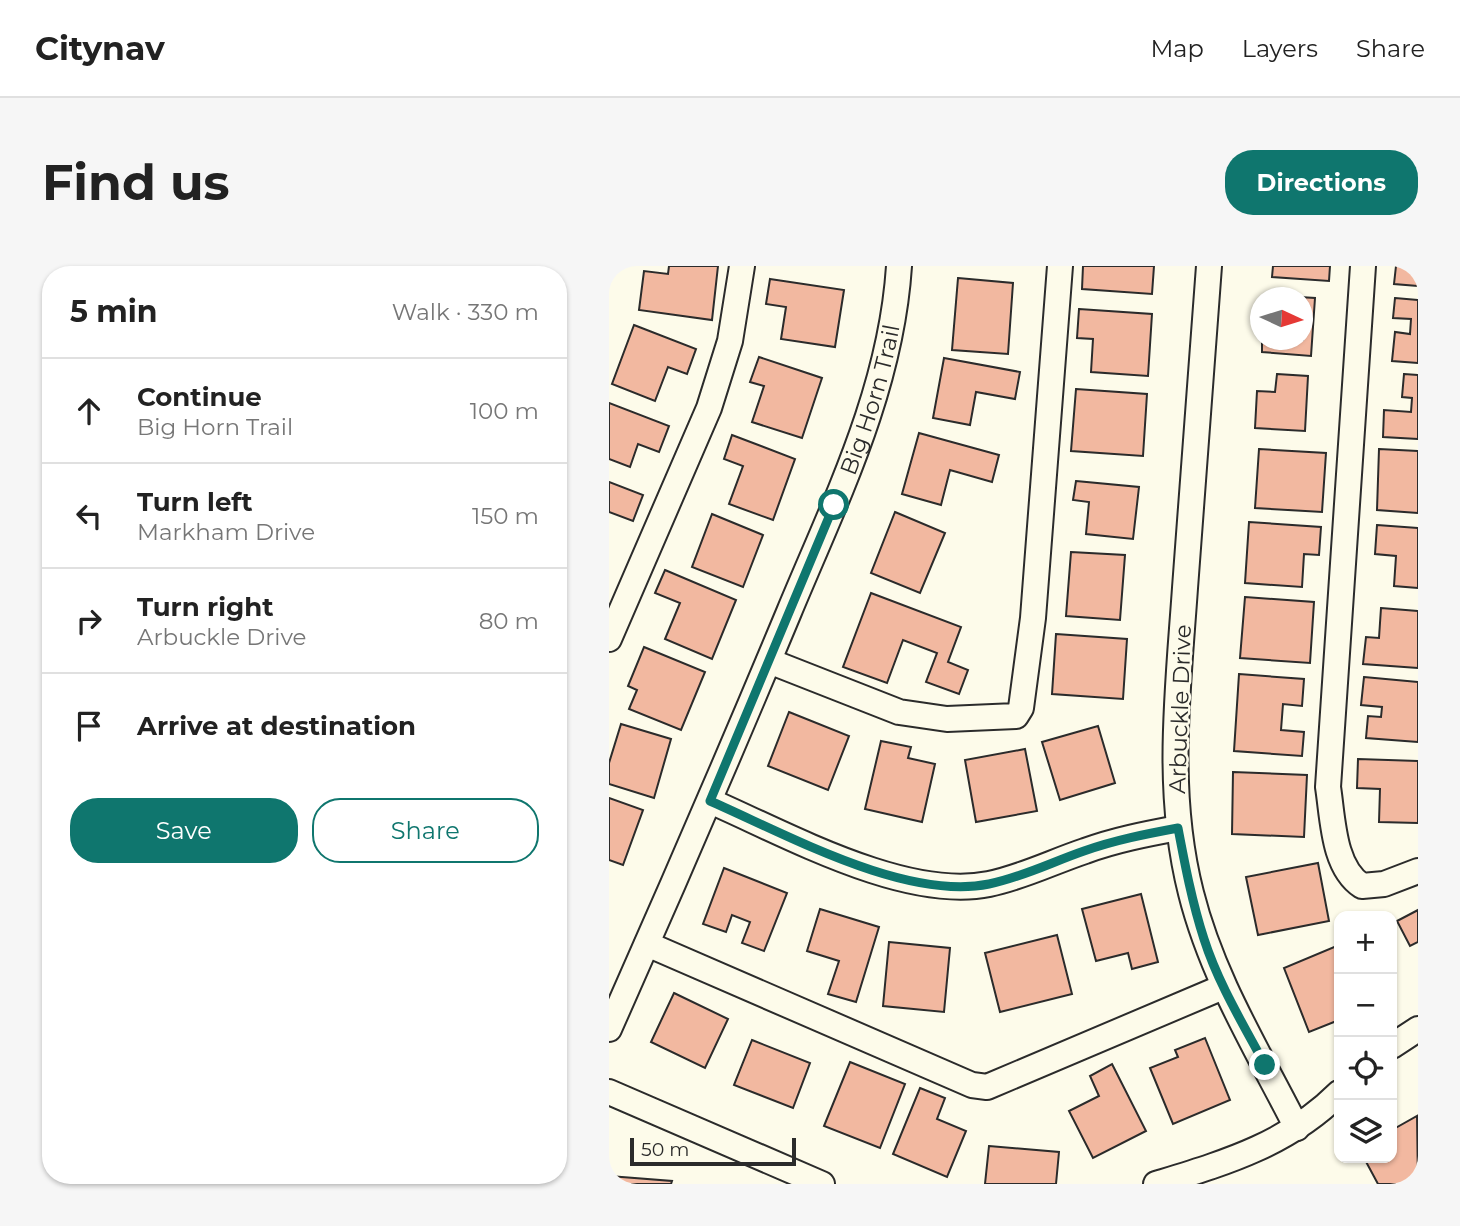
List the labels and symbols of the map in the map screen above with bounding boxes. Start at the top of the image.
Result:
north arrow [1250,287,1313,350]
street label: Big Horn Trail [834,322,906,479]
route start [818,489,849,520]
street label: Arbuckle Drive [1163,624,1197,794]
route end [1249,1049,1280,1080]
scale bar [630,1135,796,1167]

